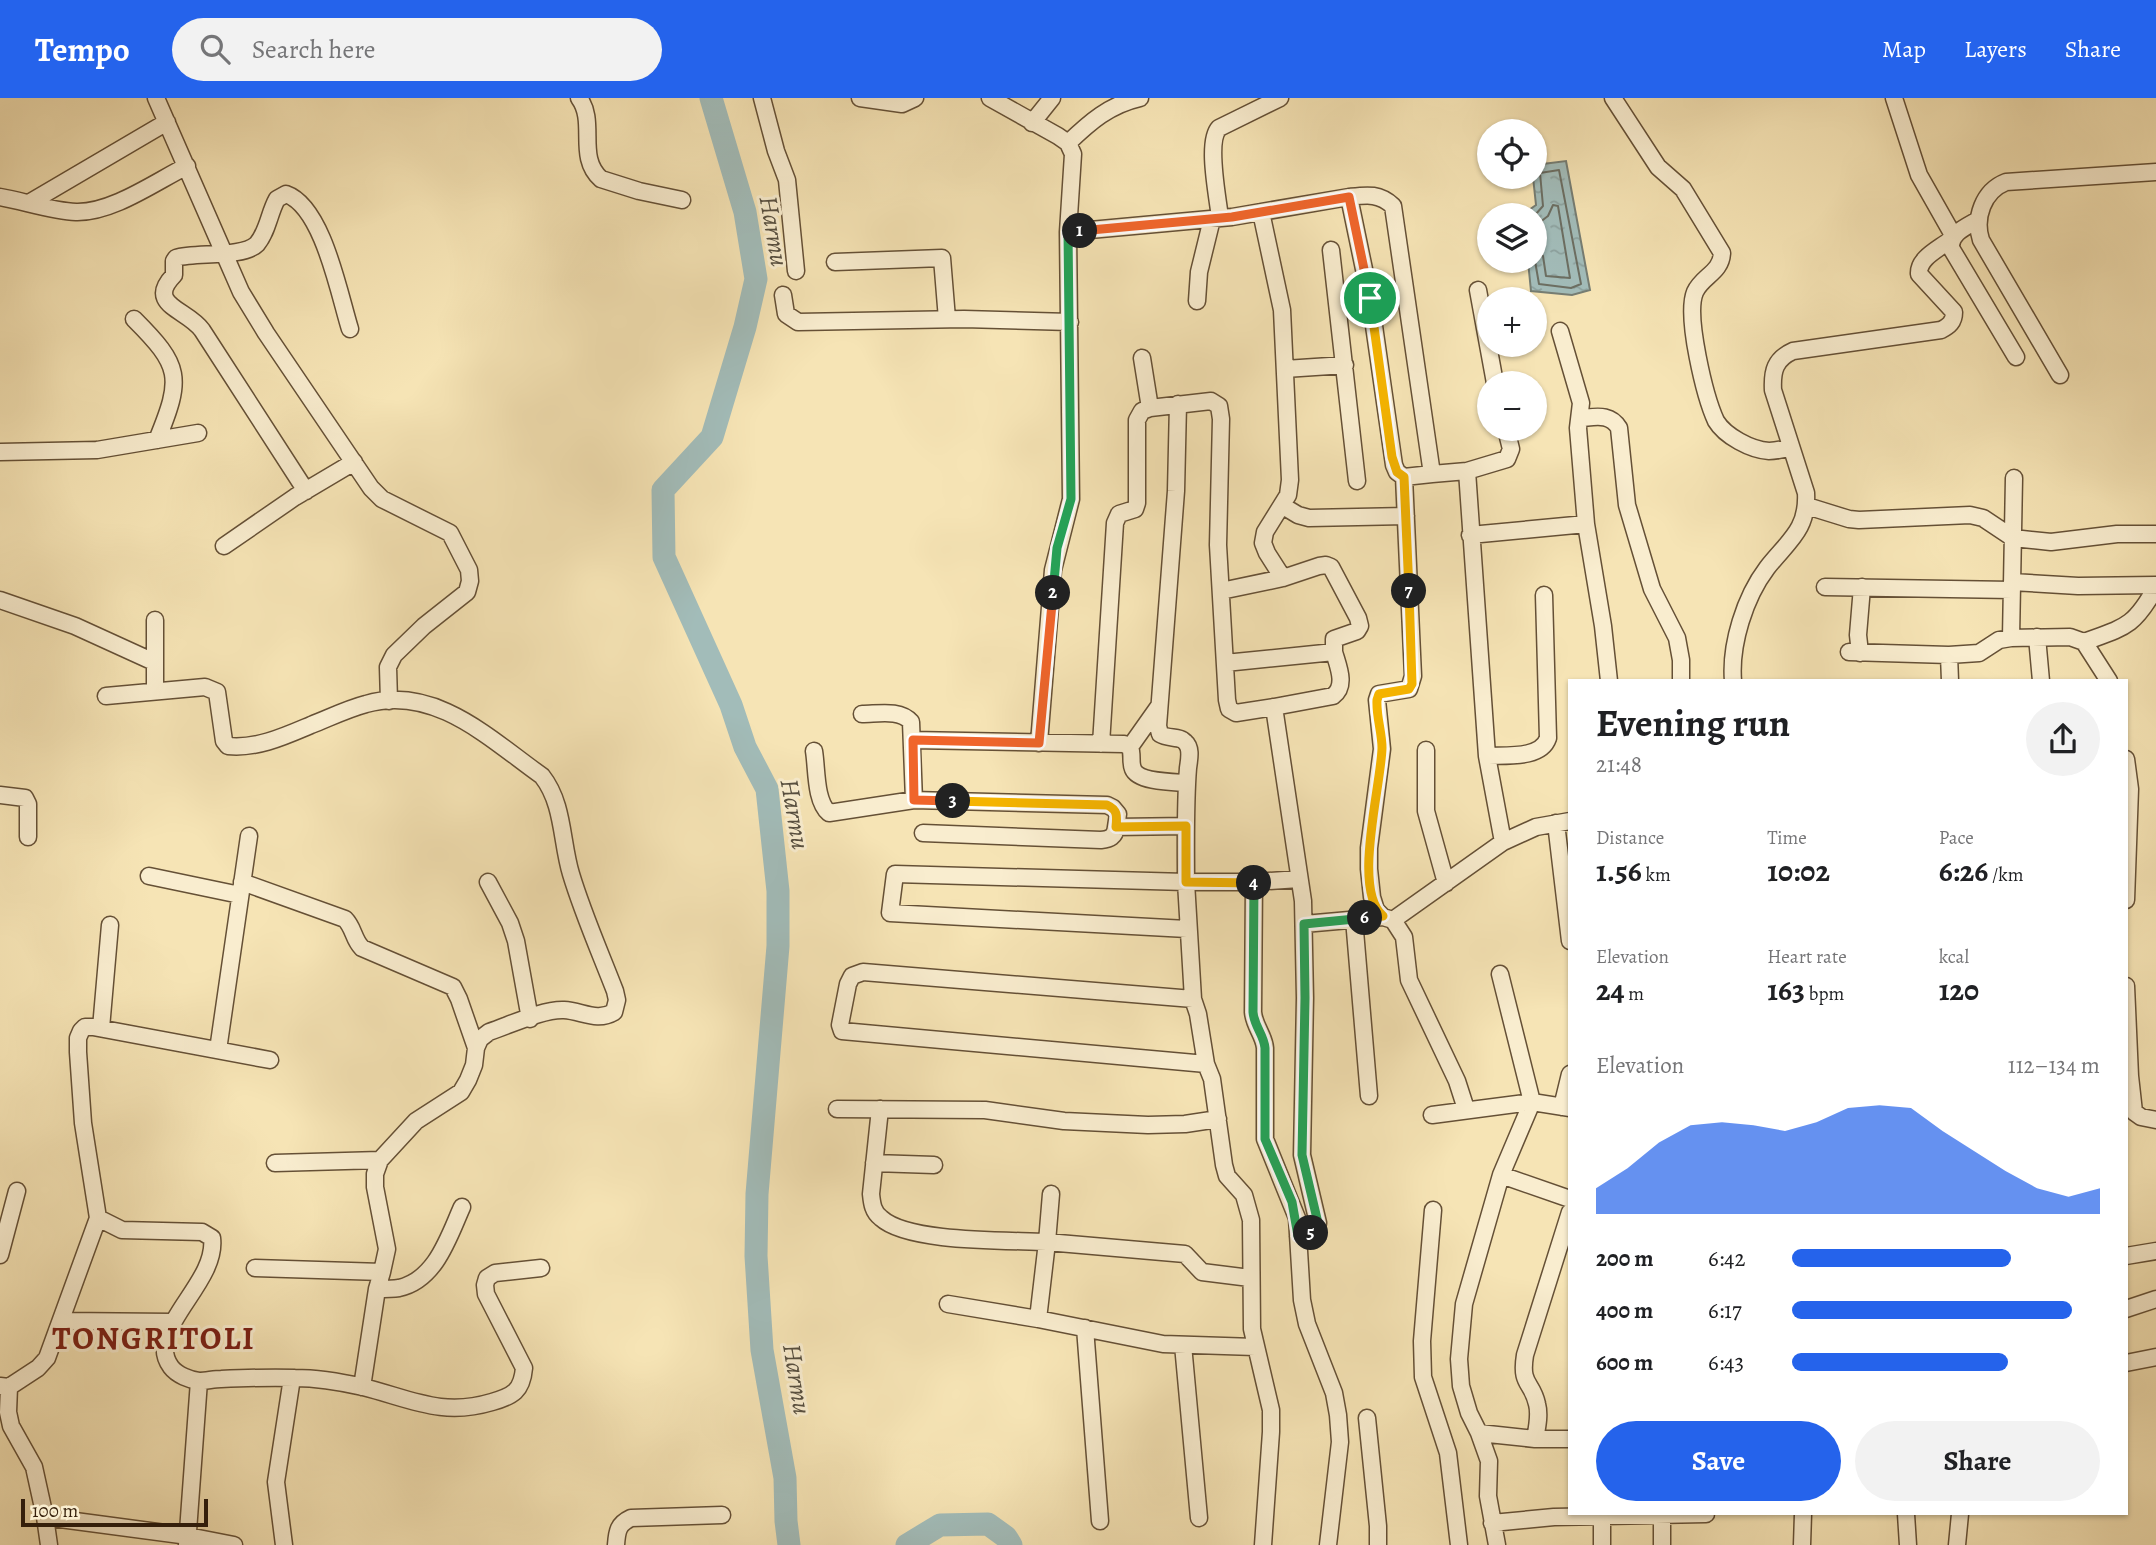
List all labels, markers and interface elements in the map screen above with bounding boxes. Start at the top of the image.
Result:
search box [172,18,662,81]
text: Tempo [35,27,130,72]
icon: search [196,30,234,68]
text: Search here [252,32,375,67]
text: Map [1882,33,1926,65]
text: Layers [1964,33,2027,65]
text: Share [2065,33,2121,65]
map controls [1477,119,1547,441]
button: locate [1477,119,1547,189]
water label: Harmu [751,193,797,269]
button: layers [1477,203,1547,273]
pin: 1 [1062,214,1098,248]
text: 1 [1076,217,1083,243]
pin [1340,268,1400,328]
icon: arrive [1351,279,1389,317]
button: + [1477,287,1547,357]
button: − [1477,371,1547,441]
pin: 7 [1392,574,1426,608]
pin: 2 [1036,575,1070,610]
text: 7 [1404,577,1413,603]
text: 2 [1048,579,1057,605]
text: Evening run [1596,697,1790,749]
button: share [2026,702,2100,776]
text: 21:48 [1596,749,1642,780]
water label: Harmu [772,776,818,852]
pin: 3 [936,784,970,818]
text: 3 [948,787,957,813]
text: Distance [1596,825,1664,851]
text: Time [1767,825,1807,851]
text: Pace [1939,825,1974,851]
text: 1.56 [1596,851,1642,891]
text: 10:02 [1767,851,1830,891]
text: 6:26 [1939,851,1988,891]
text: km [1642,862,1671,888]
text: /km [1988,862,2024,888]
pin: 4 [1236,866,1272,900]
text: 4 [1249,869,1258,895]
pin: 6 [1348,900,1382,936]
text: 6 [1360,904,1369,930]
text: Elevation [1596,944,1669,970]
text: Heart rate [1767,944,1847,970]
text: kcal [1939,944,1969,970]
text: 24 [1596,970,1625,1010]
text: 163 [1767,970,1805,1010]
text: 120 [1939,970,1979,1010]
text: m [1625,981,1644,1007]
text: bpm [1805,981,1844,1007]
text: Elevation [1596,1050,1684,1081]
text: 112–134 m [2008,1050,2100,1081]
pin: 5 [1294,1216,1328,1250]
text: 5 [1306,1219,1315,1245]
text: 200 m [1596,1243,1654,1274]
text: 6:42 [1708,1243,1745,1274]
text: 400 m [1596,1295,1653,1326]
text: 6:17 [1708,1295,1742,1326]
district label: TONGRITOLI [52,1316,256,1360]
water label: Harmu [774,1341,820,1417]
text: 600 m [1596,1347,1653,1378]
text: 6:43 [1708,1347,1744,1378]
button: Save [1596,1421,1841,1501]
button: Share [1855,1421,2100,1501]
scale bar [21,1496,208,1528]
text: 100 m [32,1498,78,1524]

